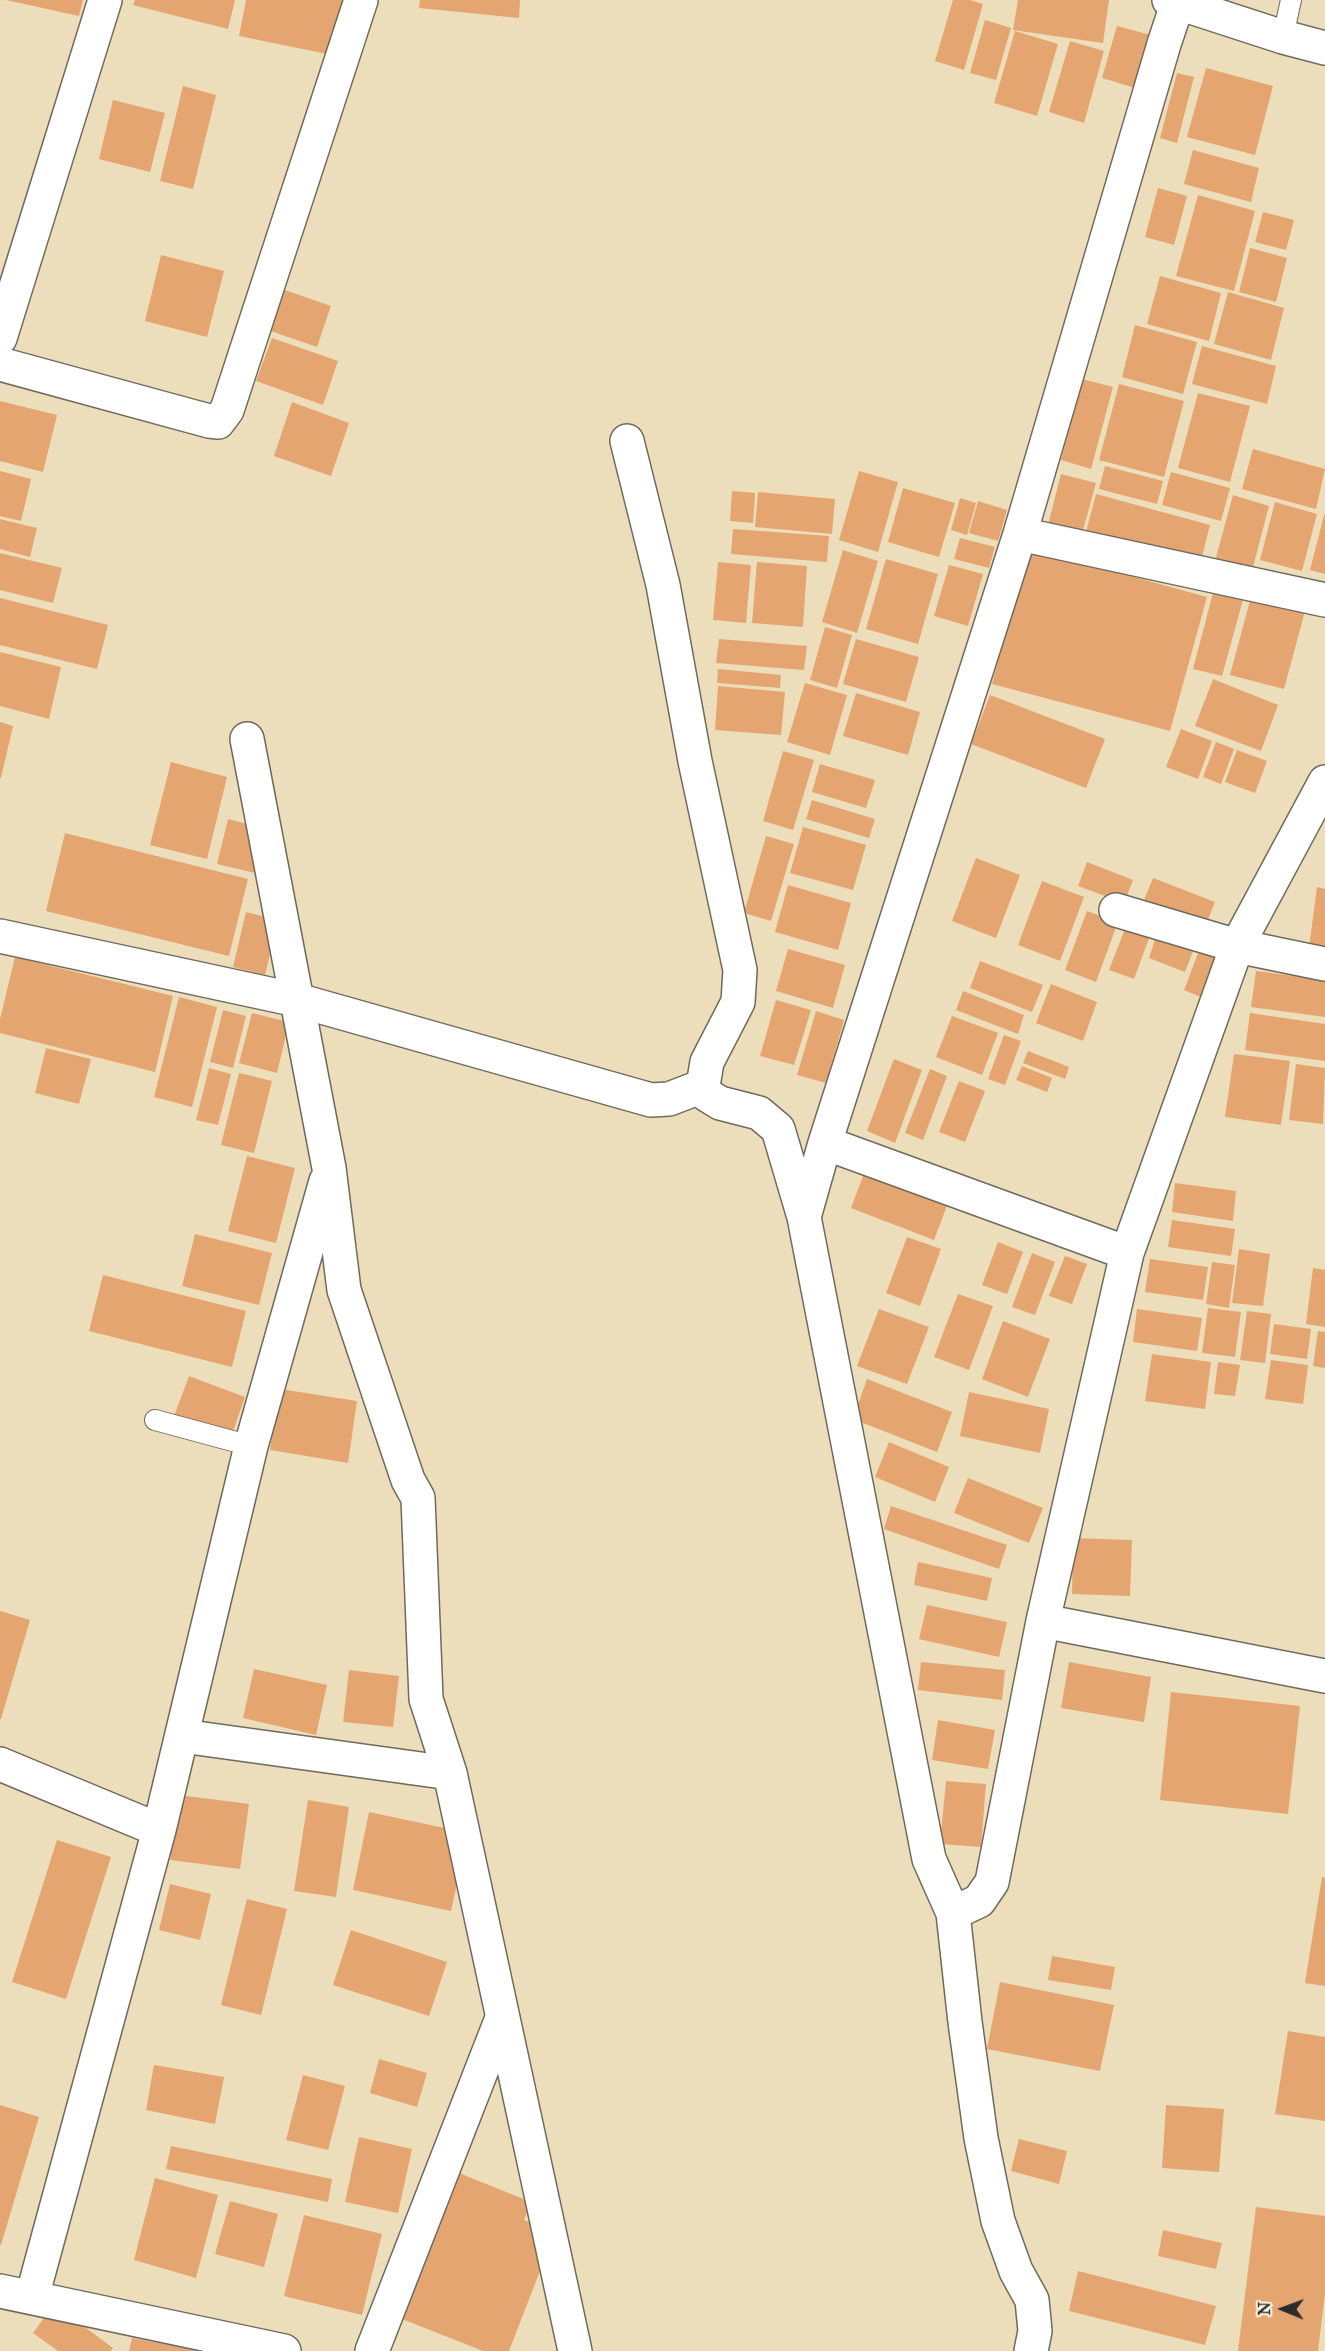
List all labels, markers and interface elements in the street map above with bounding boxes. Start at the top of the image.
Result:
north arrow [1253,2279,1313,2339]
text: N [1255,2302,1274,2316]

